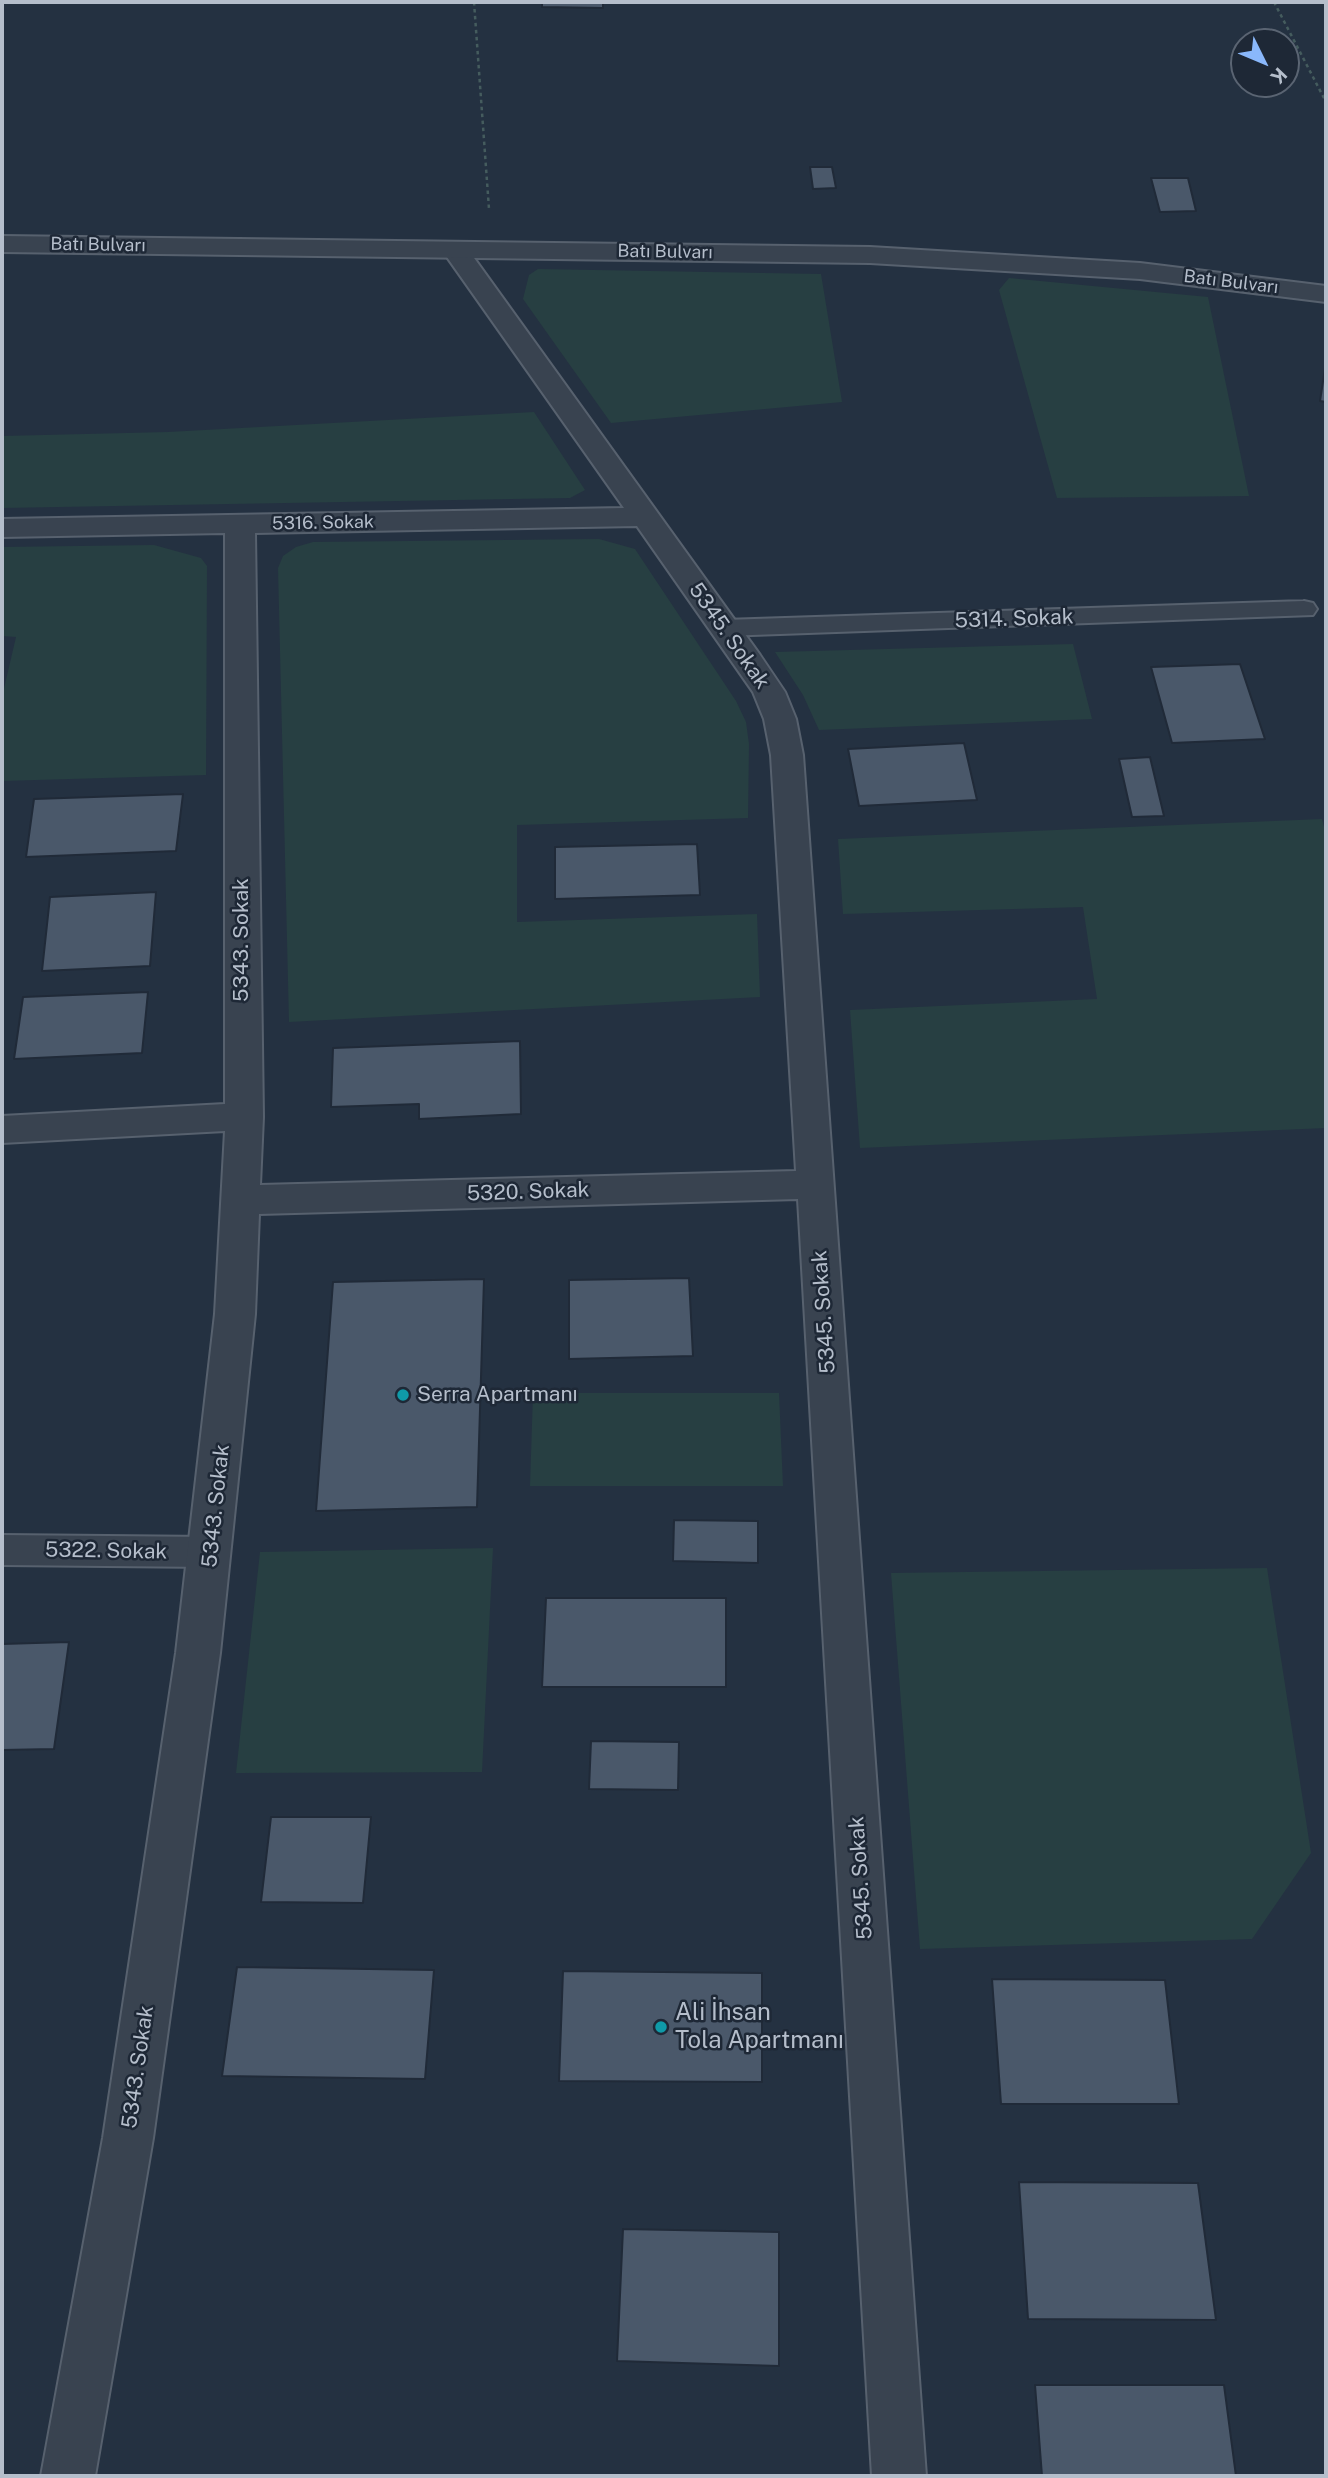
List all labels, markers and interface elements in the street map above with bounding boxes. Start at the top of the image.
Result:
north arrow [1230,28,1300,98]
text: K [1266,63,1292,88]
street label: Batı Bulvarı [50,233,146,257]
street label: Batı Bulvarı [617,240,713,264]
street label: Batı Bulvarı [1182,265,1280,299]
street label: 5316. Sokak [272,511,374,535]
street label: 5345. Sokak [683,578,775,694]
street label: 5314. Sokak [954,604,1074,634]
street label: 5343. Sokak [229,878,255,1002]
street label: 5320. Sokak [466,1177,590,1207]
street label: 5345. Sokak [807,1249,841,1375]
place label: Serra Apartmanı [417,1382,578,1408]
marker: Serra Apartmanı [395,1387,411,1403]
street label: 5343. Sokak [197,1443,235,1569]
street label: 5322. Sokak [45,1537,167,1565]
street label: 5345. Sokak [844,1815,878,1941]
place label: Ali İhsan Tola Apartmanı [675,1999,844,2055]
street label: 5343. Sokak [117,2004,159,2130]
marker: Ali İhsan Tola Apartmanı [653,2019,669,2035]

